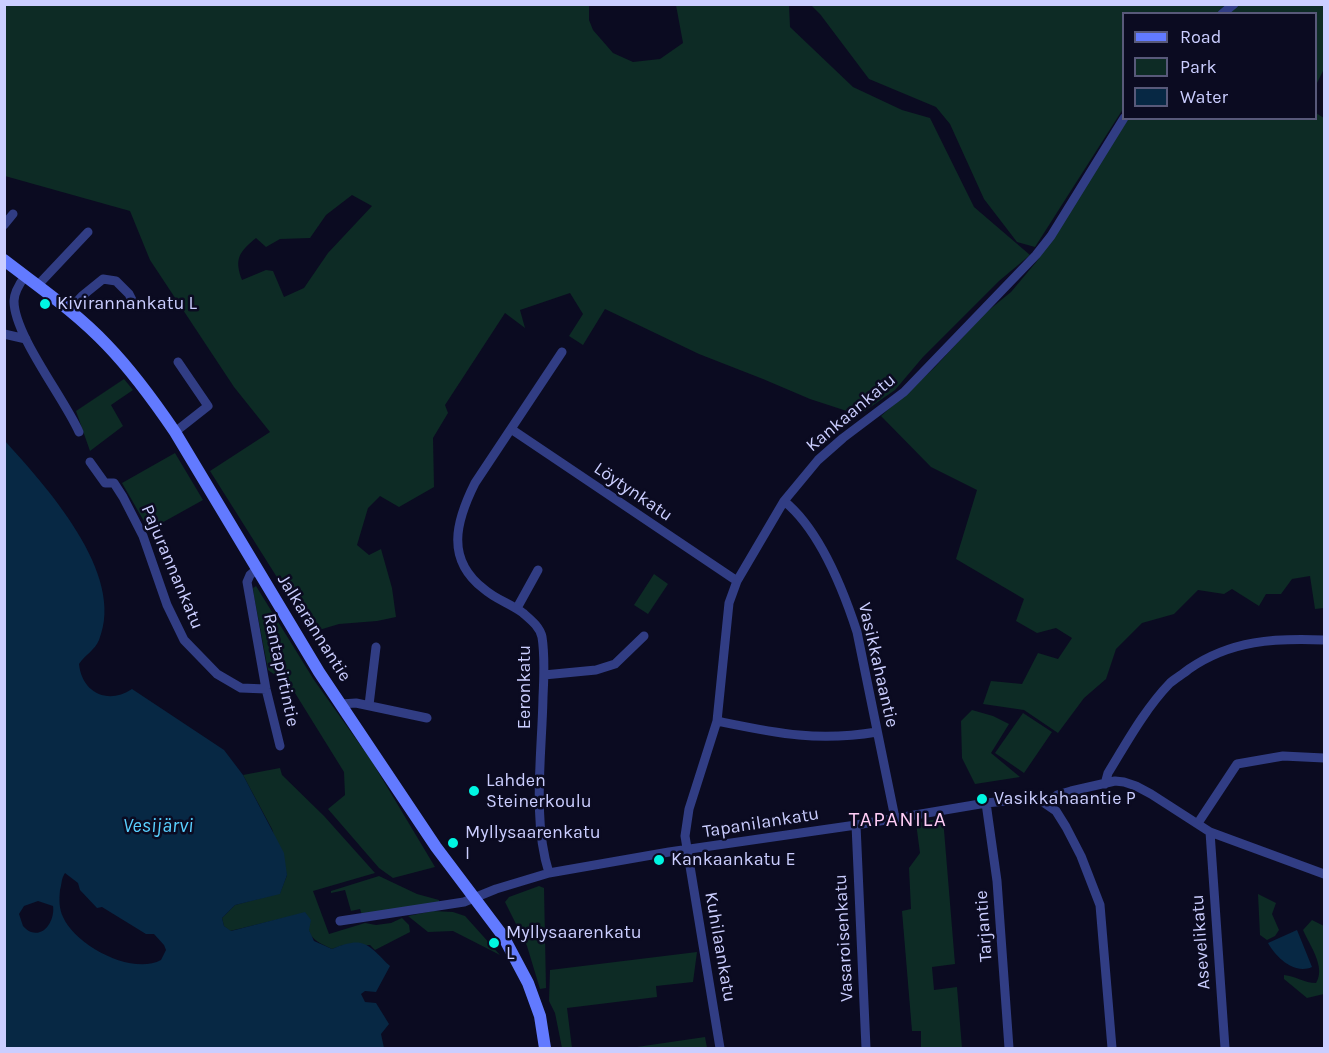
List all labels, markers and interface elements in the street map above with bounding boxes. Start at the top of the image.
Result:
legend [1122,12,1317,120]
text: Road [1180,26,1221,48]
text: Park [1180,56,1217,78]
text: Water [1180,86,1228,108]
place label: Kivirannankatu L [57,293,197,315]
marker: Kivirannankatu L [38,297,52,311]
street label: Kankaankatu [802,369,900,457]
street label: Löytynkatu [590,458,676,526]
street label: Pajurannankatu [136,502,208,632]
street label: Jalkarannantie [272,570,356,686]
street label: Vasikkahaantie [853,601,903,729]
street label: Rantapirtintie [258,611,304,729]
street label: Eeronkatu [514,645,536,729]
place label: Lahden Steinerkoulu [486,770,592,812]
marker: Lahden Steinerkoulu [467,784,481,798]
place label: Vasikkahaantie P [994,788,1136,810]
marker: Vasikkahaantie P [975,792,989,806]
street label: Tapanilankatu [701,803,821,843]
district label: TAPANILA [849,807,947,833]
water label: Vesijärvi [123,814,193,838]
place label: Myllysaarenkatu I [465,822,601,864]
marker: Myllysaarenkatu I [446,836,460,850]
place label: Kankaankatu E [671,849,796,871]
marker: Kankaankatu E [652,853,666,867]
street label: Vasaroisenkatu [830,874,858,1002]
street label: Kuhilaankatu [700,890,740,1004]
street label: Tarjantie [971,890,997,962]
street label: Asevelikatu [1187,894,1215,990]
place label: Myllysaarenkatu L [506,922,642,964]
marker: Myllysaarenkatu L [487,936,501,950]

